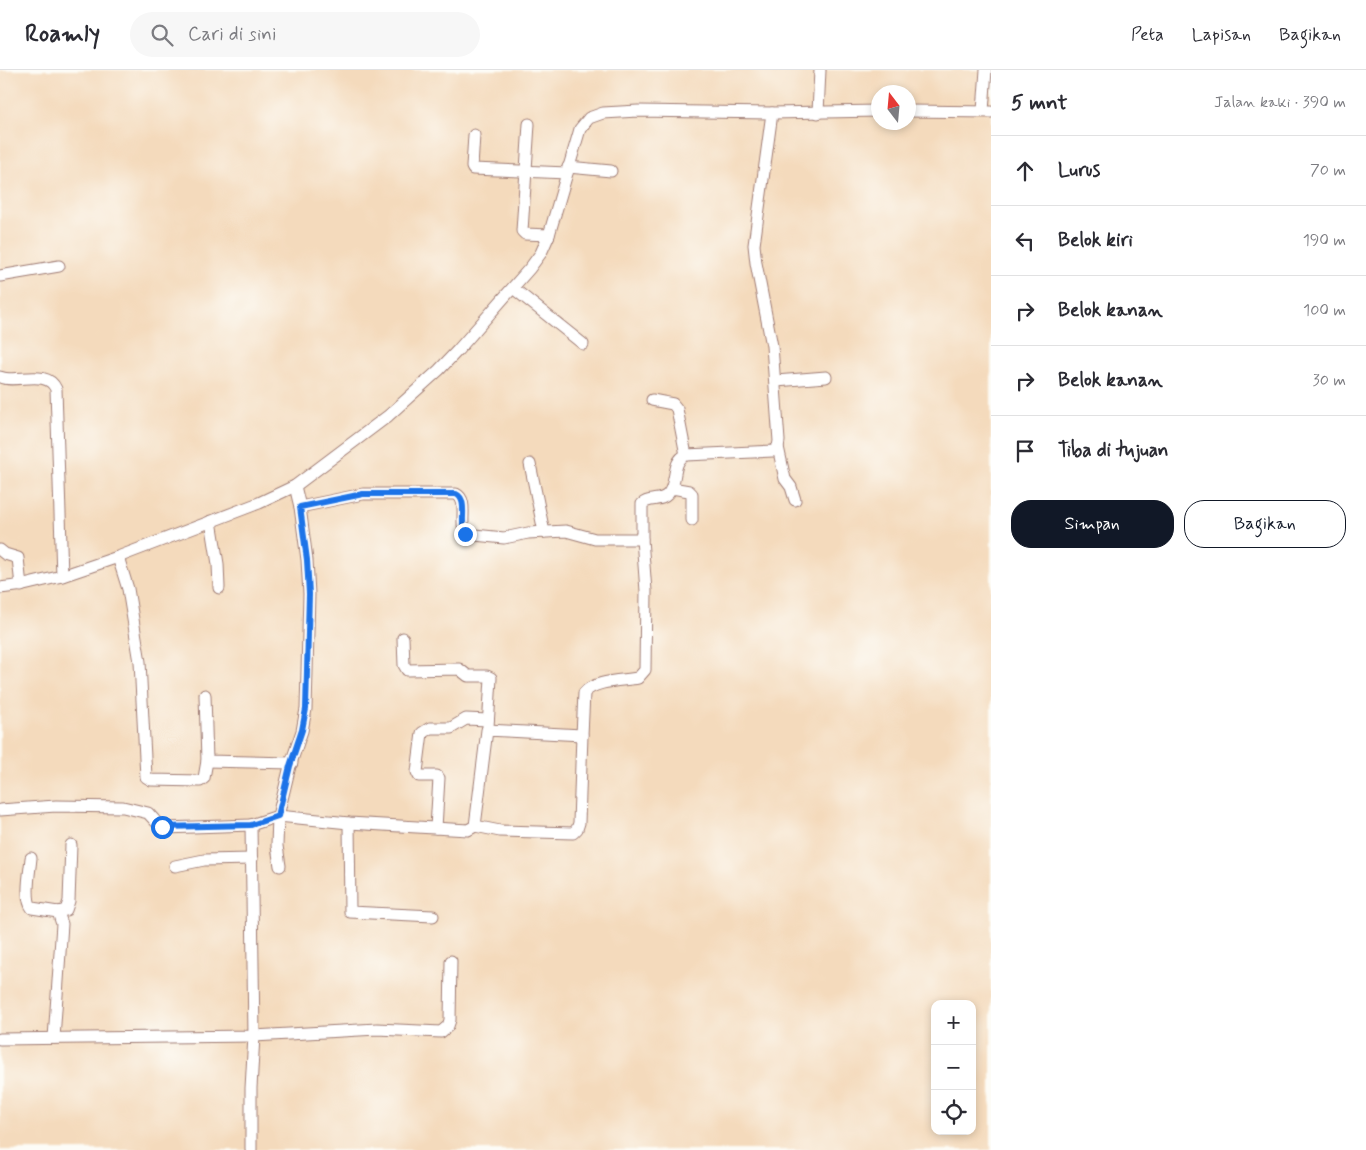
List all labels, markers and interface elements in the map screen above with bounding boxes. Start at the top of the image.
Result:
search box [130,12,480,57]
text: Roamly [25,19,100,50]
icon: search [148,21,176,49]
text: Cari di sini [188,22,276,47]
text: Peta [1131,23,1164,47]
text: Lapisan [1192,23,1251,47]
text: Bagikan [1279,23,1341,47]
north arrow [871,85,916,130]
text: 5 mnt [1011,89,1068,117]
text: Jalan kaki · 390 m [1214,92,1346,113]
icon: ahead [1011,157,1039,185]
text: Lurus [1058,158,1100,183]
text: 70 m [1310,160,1346,181]
icon: left [1011,227,1039,255]
text: Belok kiri [1058,228,1133,253]
text: 190 m [1303,230,1346,251]
icon: right [1011,297,1039,325]
text: Belok kanan [1058,298,1163,323]
text: 100 m [1303,300,1346,321]
icon: right [1011,367,1039,395]
text: Belok kanan [1058,368,1163,393]
text: 30 m [1313,370,1346,391]
icon: arrive [1011,437,1039,465]
text: Tiba di tujuan [1058,438,1169,463]
button: Simpan [1011,500,1174,548]
button: Bagikan [1184,500,1346,548]
route end [454,523,477,546]
route start [151,816,174,839]
map controls [931,1000,976,1135]
button: + [931,1000,976,1045]
button: − [931,1045,976,1090]
button: locate [931,1090,976,1135]

